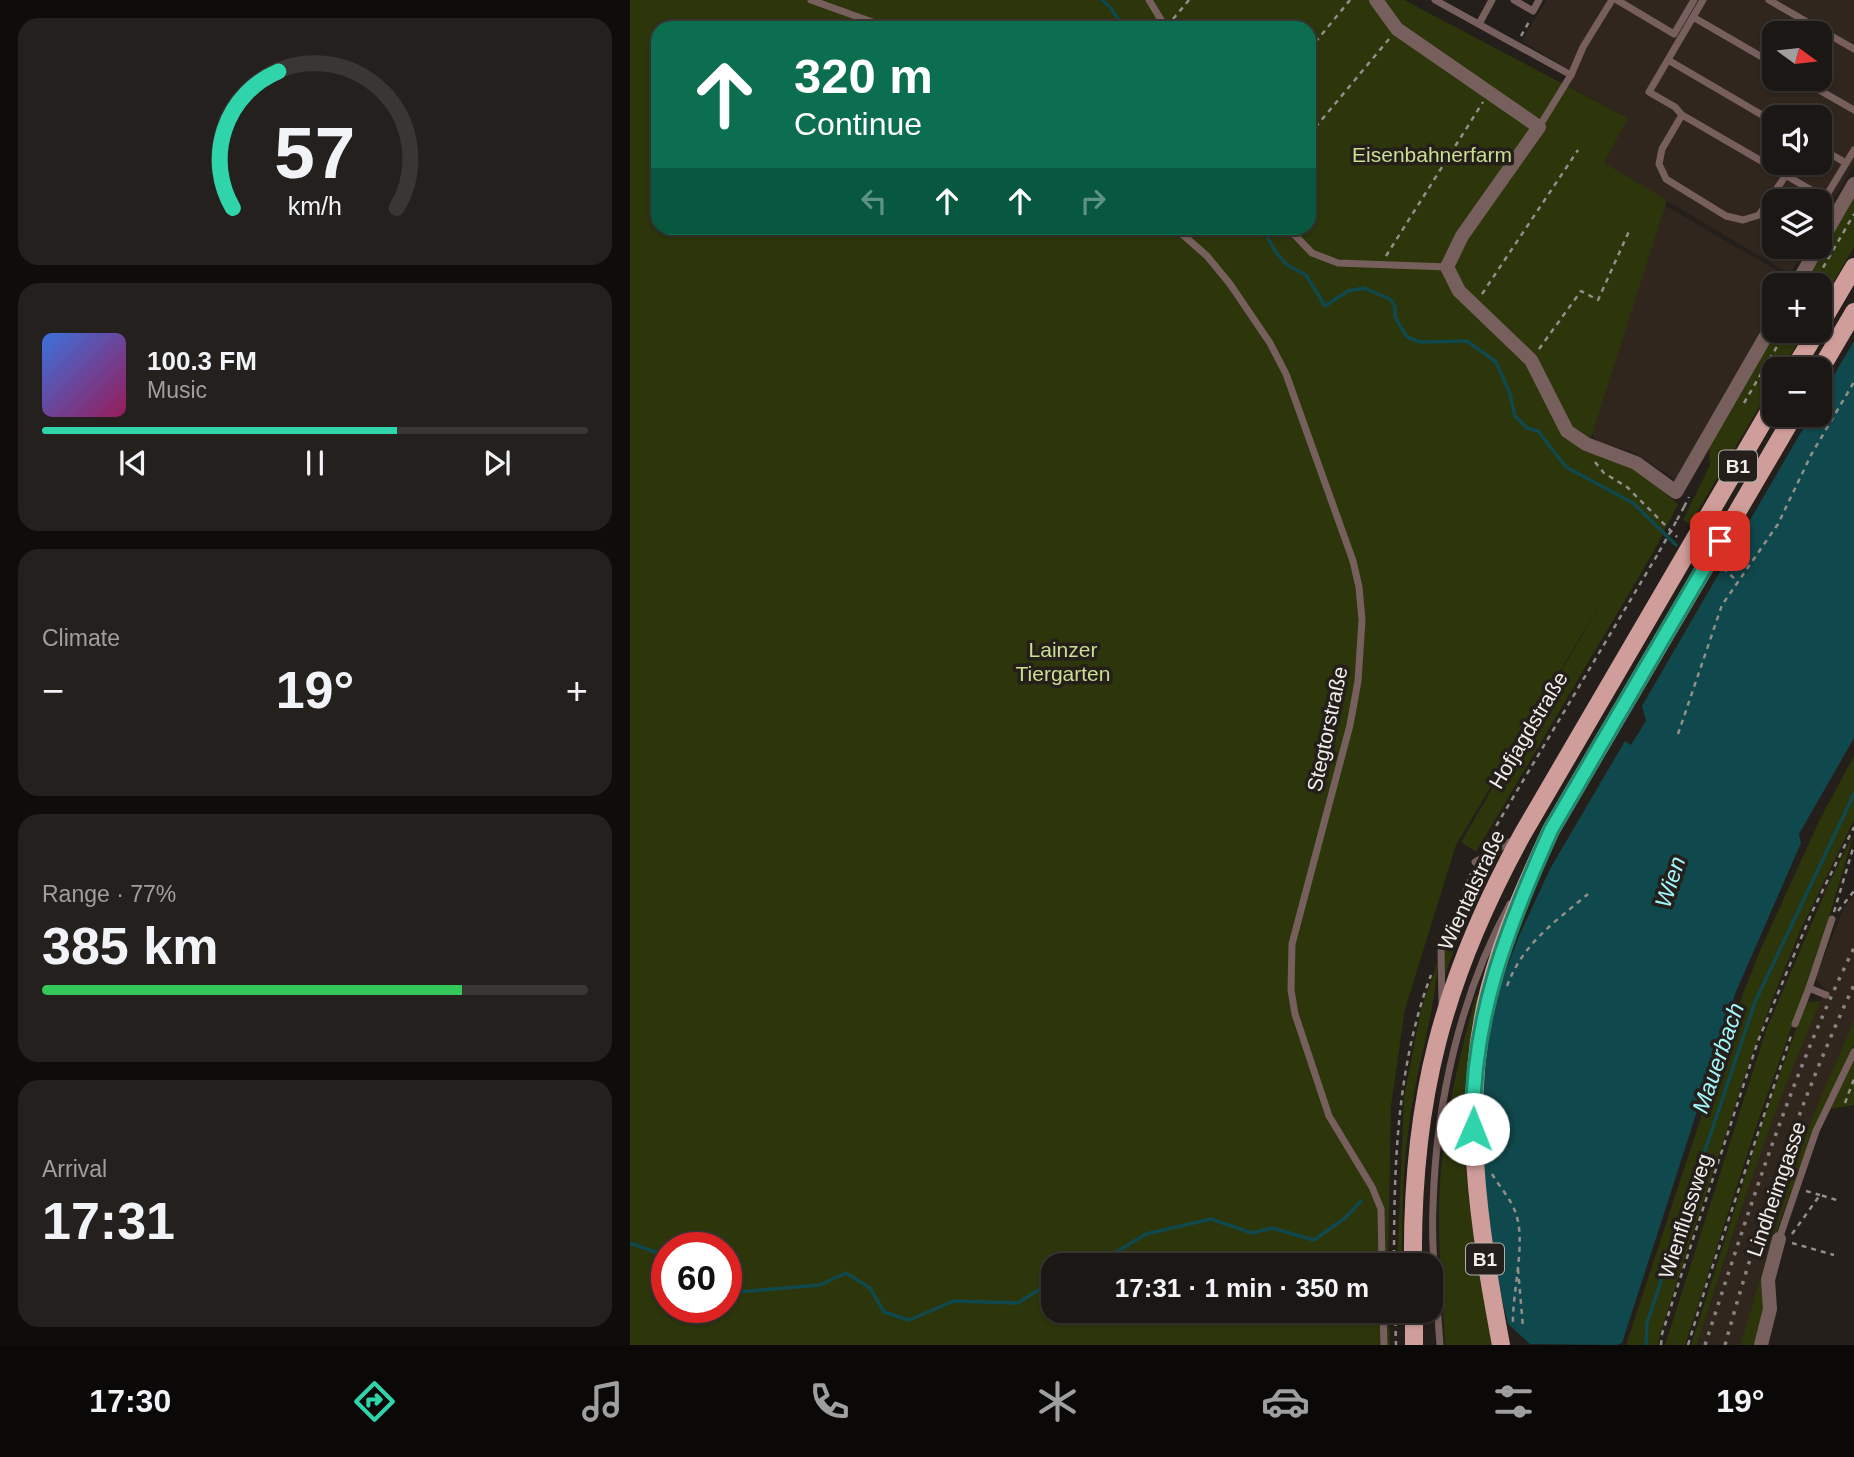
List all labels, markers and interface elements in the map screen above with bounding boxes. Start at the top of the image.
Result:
north arrow [1762,21,1832,91]
map controls [1762,21,1832,427]
icon: ahead [679,49,770,140]
text: 320 m [794,49,933,103]
button: sound [1762,105,1832,175]
text: Continue [794,106,922,142]
text: 57 [275,112,355,193]
park label: Eisenbahnerfarm [1352,143,1512,166]
icon: left [855,182,893,220]
icon: ahead [928,182,966,220]
icon: ahead [1001,182,1039,220]
icon: right [1074,182,1112,220]
button: layers [1762,189,1832,259]
text: km/h [288,192,342,220]
button: + [1762,273,1832,343]
text: 100.3 FM [147,346,257,376]
button: − [1762,357,1832,427]
text: Music [147,377,207,403]
icon: previous [114,444,152,482]
icon: pause [296,444,334,482]
icon: next [478,444,516,482]
road number: B1 [1719,450,1757,481]
pin [1690,511,1750,571]
icon: arrive [1701,522,1739,560]
text: Climate [42,625,120,651]
park label: Lainzer Tiergarten [1016,638,1110,685]
text: 19° [276,661,354,719]
street label: Stegtorstraße [1303,664,1351,794]
street label: Hofjagdstraße [1484,668,1572,792]
text: − [42,670,64,712]
text: + [566,670,588,712]
street label: Wientalstraße [1433,826,1509,954]
water label: Wien [1650,853,1690,911]
text: Range · 77% [42,881,176,907]
text: 385 km [42,917,218,975]
water label: Mauerbach [1687,999,1749,1117]
position arrow [1436,1092,1510,1166]
street label: Lindheimgasse [1742,1118,1810,1260]
street label: Wienflussweg [1654,1151,1716,1281]
text: Arrival [42,1156,107,1182]
text: 17:31 [42,1192,175,1250]
speed limit sign: 60 [651,1232,742,1323]
road number: B1 [1466,1244,1504,1274]
text: 17:31 · 1 min · 350 m [1115,1273,1369,1303]
icon: directions [350,1377,399,1426]
icon: music [578,1377,627,1426]
icon: phone [805,1377,854,1426]
icon: climate [1033,1377,1082,1426]
icon: car [1261,1377,1310,1426]
icon: filters [1489,1377,1538,1426]
text: 17:30 [89,1383,171,1419]
text: 19° [1716,1383,1765,1419]

